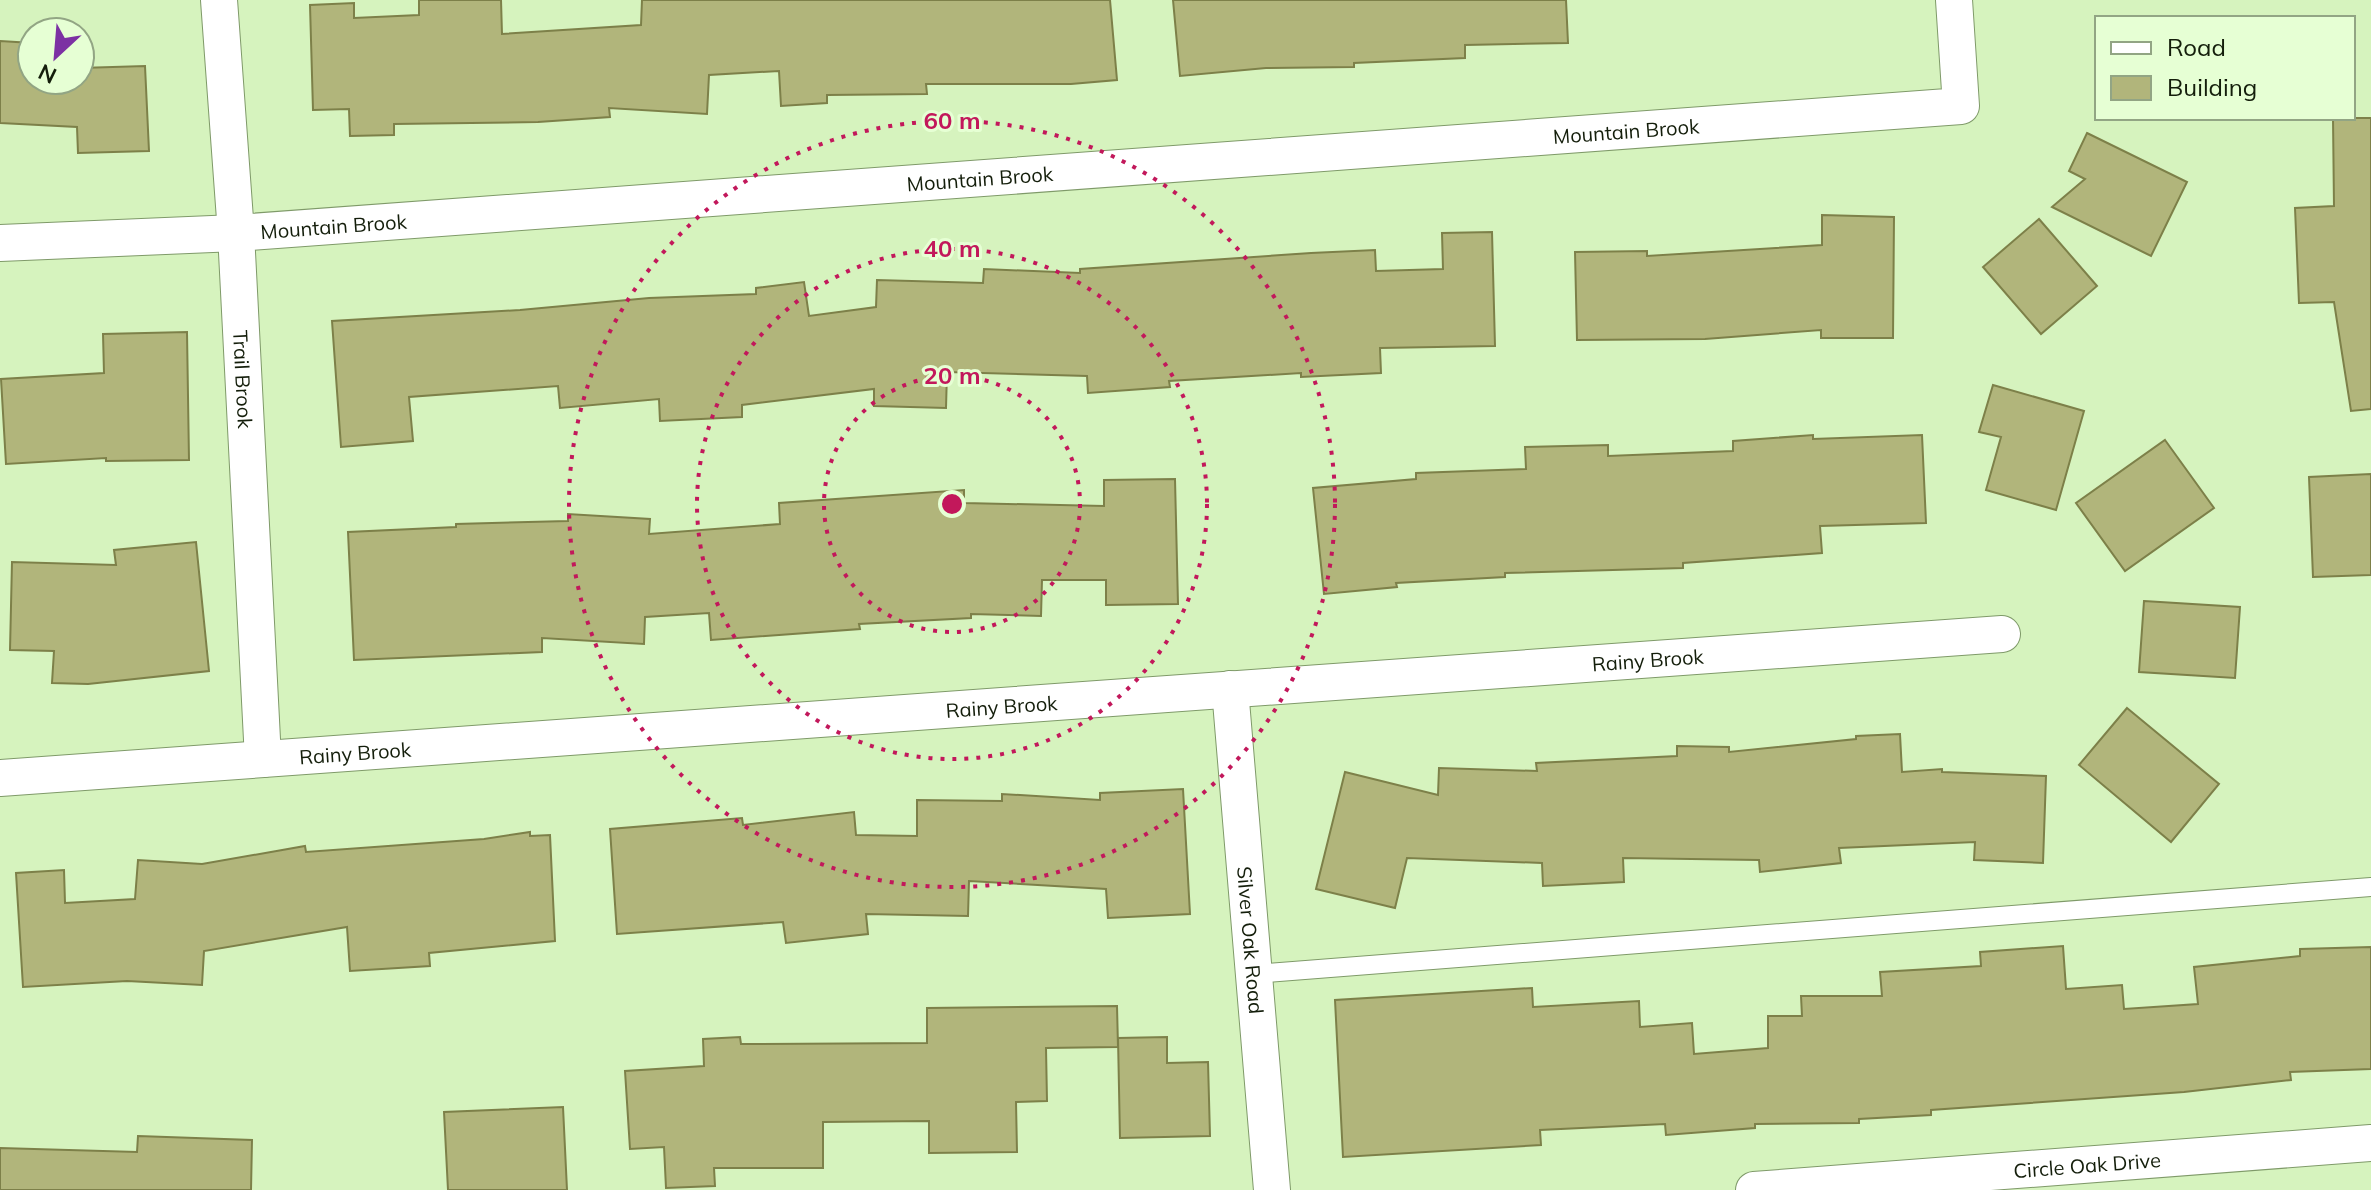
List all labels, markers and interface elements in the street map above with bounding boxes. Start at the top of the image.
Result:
north arrow [16,16,96,96]
legend [2095,16,2355,120]
text: Road [2167,32,2226,62]
text: N [34,58,61,90]
text: Building [2167,72,2257,102]
text: 60 m [924,105,980,135]
street label: Mountain Brook [1552,113,1701,149]
street label: Mountain Brook [906,160,1054,196]
street label: Mountain Brook [260,208,408,244]
text: 40 m [924,233,980,263]
street label: Trail Brook [228,329,259,430]
text: 20 m [924,360,980,390]
centre of rings [938,490,966,518]
street label: Rainy Brook [1591,643,1705,676]
street label: Rainy Brook [945,689,1059,722]
street label: Rainy Brook [298,736,413,769]
street label: Silver Oak Road [1232,865,1270,1015]
street label: Circle Oak Drive [2012,1147,2162,1183]

